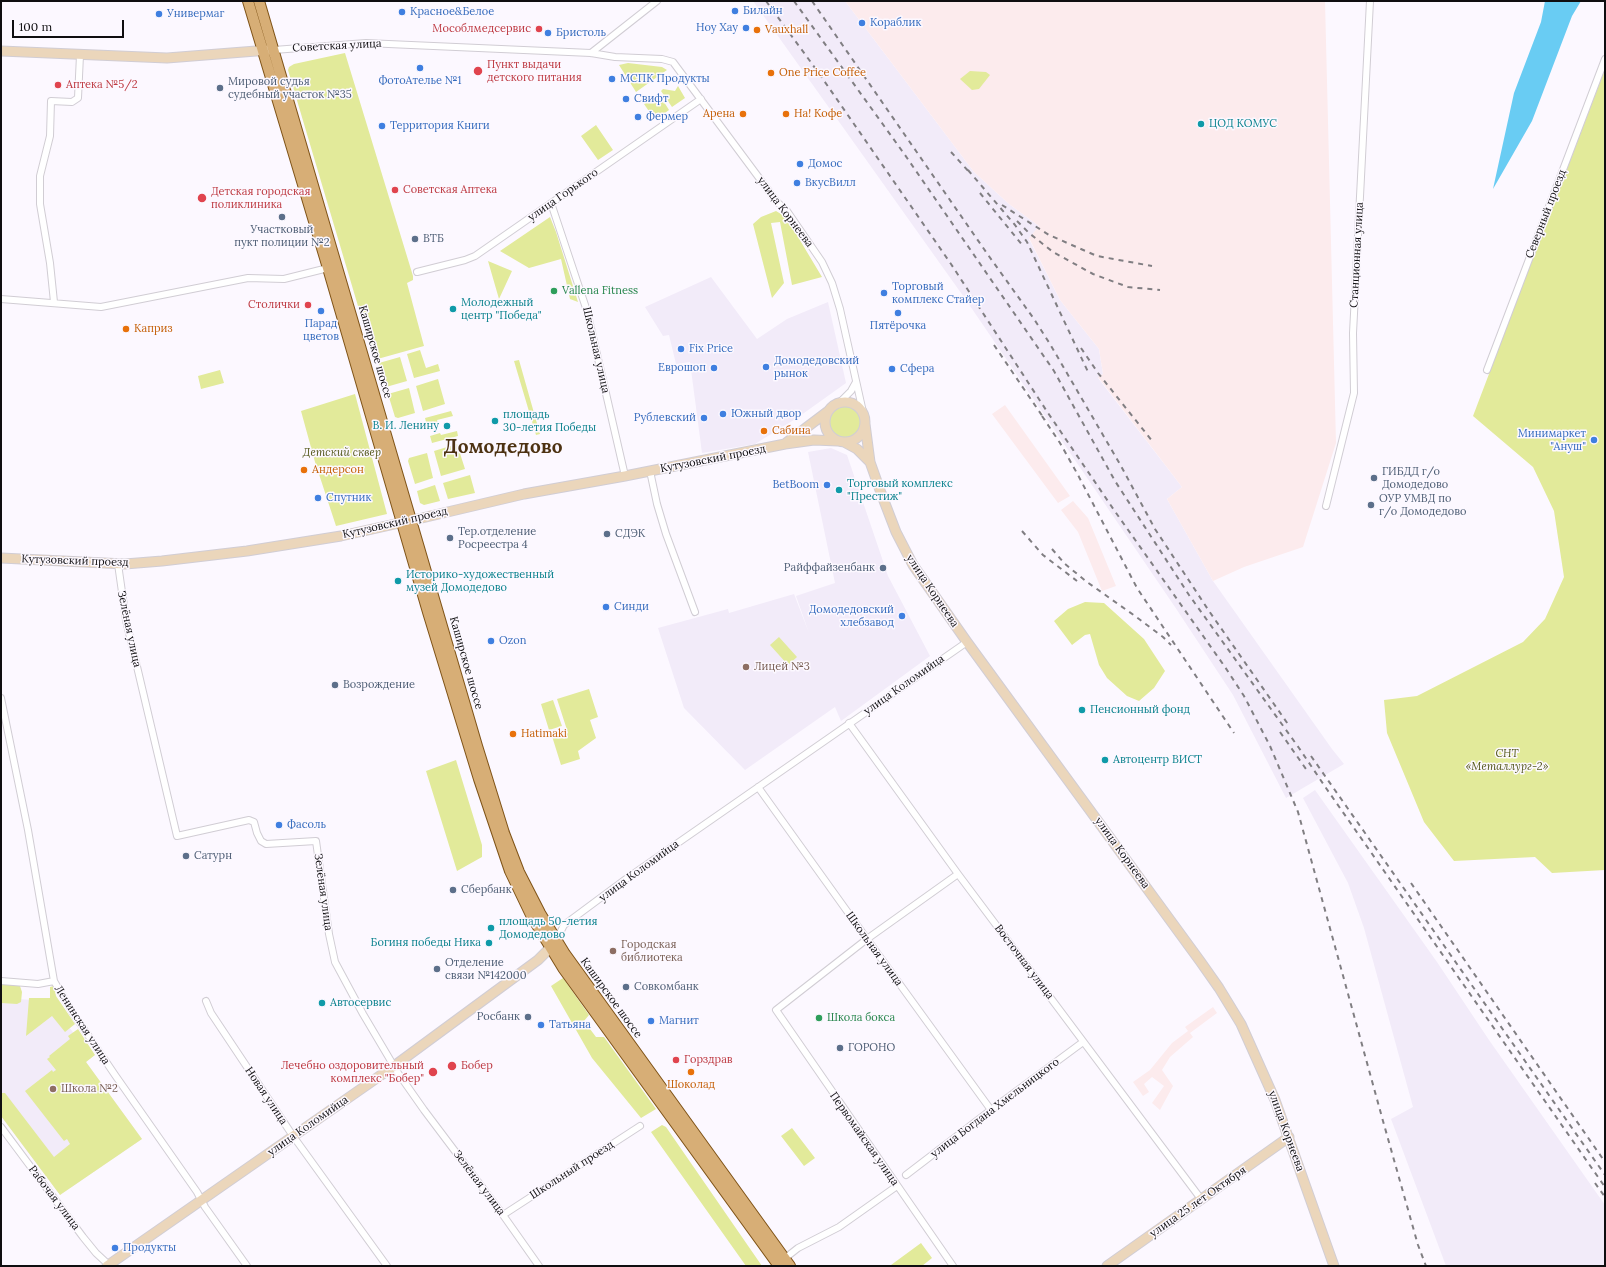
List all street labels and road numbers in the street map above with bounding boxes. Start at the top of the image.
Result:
street label: Советская улица [292,37,382,55]
street label: улица Горького [525,166,601,224]
street label: Северный проезд [1523,168,1569,260]
street label: улица Корнеева [754,174,816,250]
street label: Станционная улица [1348,202,1366,308]
street label: Каширское шоссе [355,304,395,400]
street label: Школьная улица [580,305,612,395]
street label: Кутузовский проезд [659,442,767,476]
street label: Кутузовский проезд [341,505,449,541]
street label: улица Корнеева [903,552,961,630]
street label: Кутузовский проезд [21,553,129,569]
street label: Зелёная улица [114,589,144,669]
street label: Каширское шоссе [446,615,486,711]
street label: улица Коломийца [861,652,947,718]
street label: улица Корнеева [1092,815,1152,891]
street label: улица Коломийца [596,838,682,904]
street label: Зелёная улица [311,852,335,932]
street label: Школьная улица [843,909,905,989]
street label: Восточная улица [992,922,1056,1002]
street label: Каширское шоссе [577,955,645,1041]
street label: Ленинская улица [51,983,113,1067]
street label: улица Богдана Хмельницкого [928,1055,1062,1161]
street label: Новая улица [242,1065,290,1127]
street label: улица Корнеева [1265,1089,1307,1173]
street label: Первомайская улица [827,1090,901,1188]
street label: улица Коломийца [265,1093,351,1159]
street label: Школьный проезд [528,1138,616,1202]
street label: Зелёная улица [450,1148,508,1218]
street label: Рабочая улица [26,1163,82,1233]
street label: улица 25 лет Октября [1147,1164,1249,1240]

